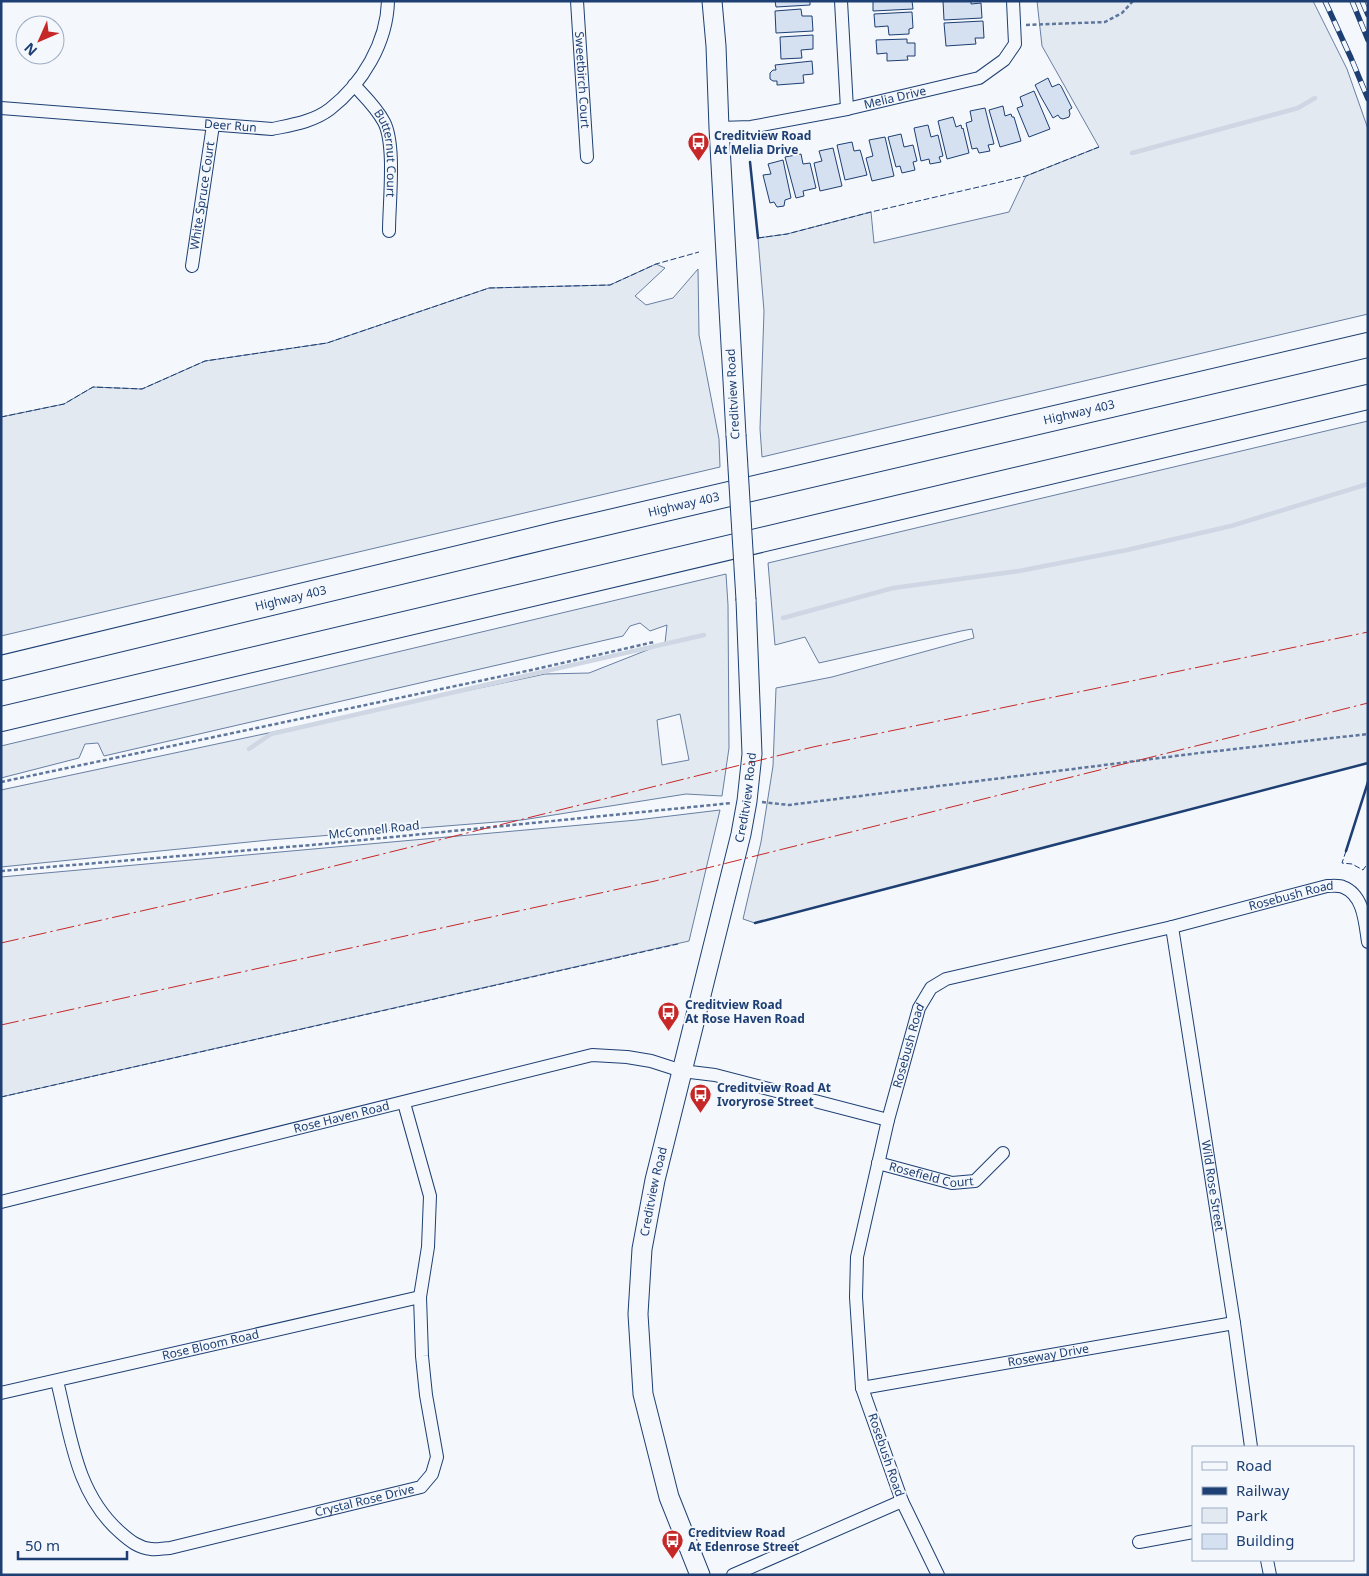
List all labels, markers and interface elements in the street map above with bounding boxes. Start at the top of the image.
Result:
north arrow [15,15,65,65]
street label: Sweetbirch Court [571,31,594,129]
text: N [20,39,41,60]
street label: Melia Drive [862,82,928,113]
street label: Butternut Court [370,105,400,198]
street label: Deer Run [203,115,257,136]
place label: Creditview Road At Melia Drive [714,127,811,158]
bus stop icon: Creditview Road At Melia Drive [686,131,710,162]
street label: White Spruce Court [185,140,219,251]
street label: Creditview Road [722,348,743,440]
street label: Highway 403 [1042,395,1117,428]
street label: Highway 403 [646,488,721,521]
street label: Highway 403 [253,581,328,615]
street label: Creditview Road [730,751,760,844]
street label: McConnell Road [328,816,420,843]
street label: Rosebush Road [1247,877,1334,914]
place label: Creditview Road At Rose Haven Road [685,996,805,1027]
street label: Rosebush Road [888,999,928,1090]
bus stop icon: Creditview Road At Rose Haven Road [657,1000,681,1031]
place label: Creditview Road At Ivoryrose Street [717,1079,831,1110]
bus stop icon: Creditview Road At Ivoryrose Street [689,1083,713,1114]
street label: Rose Haven Road [292,1097,391,1137]
street label: Wild Rose Street [1198,1139,1229,1233]
street label: Creditview Road [636,1145,671,1238]
street label: Rosefield Court [887,1157,975,1191]
street label: Rose Bloom Road [160,1325,261,1364]
street label: Roseway Drive [1006,1339,1090,1370]
street label: Rosebush Road [864,1411,909,1499]
legend [1192,1446,1354,1561]
text: Road [1236,1455,1272,1475]
street label: Crystal Rose Drive [313,1480,416,1521]
text: Railway [1236,1480,1290,1500]
text: Park [1236,1505,1268,1525]
place label: Creditview Road At Edenrose Street [688,1524,799,1555]
scale bar [18,1528,126,1560]
bus stop icon: Creditview Road At Edenrose Street [660,1528,684,1559]
text: Building [1236,1530,1294,1550]
text: 50 m [25,1535,60,1555]

